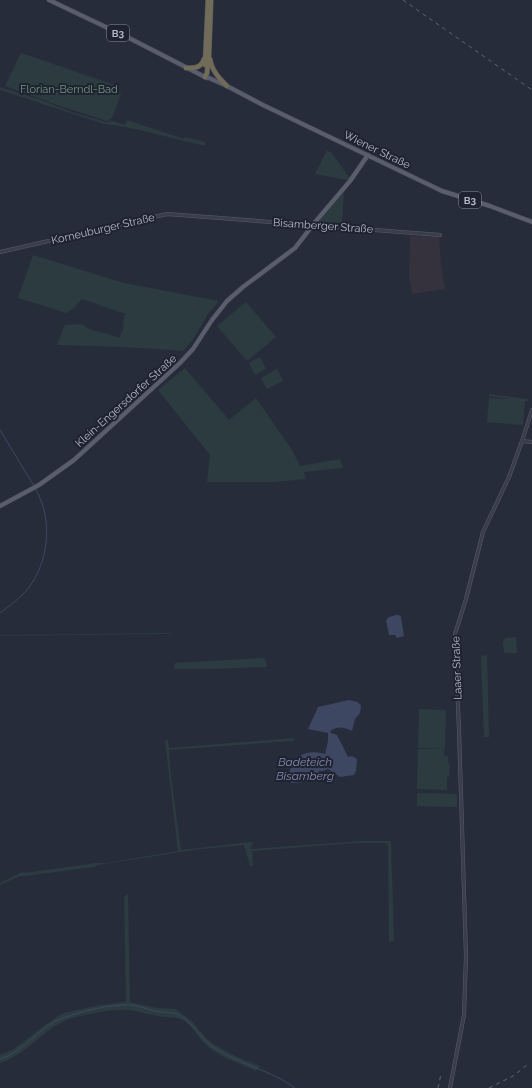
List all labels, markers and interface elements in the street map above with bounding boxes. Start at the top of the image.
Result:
road number: B3 [107,25,129,41]
park label: Florian-Berndl-Bad [20,83,118,96]
street label: Wiener Straße [342,128,413,172]
road number: B3 [459,192,481,208]
street label: Korneuburger Straße [50,211,157,247]
street label: Bisamberger Straße [272,216,374,236]
street label: Klein-Engersdorfer Straße [73,352,180,450]
street label: Laaer Straße [449,635,465,700]
water label: Badeteich Bisamberg [276,755,334,783]

